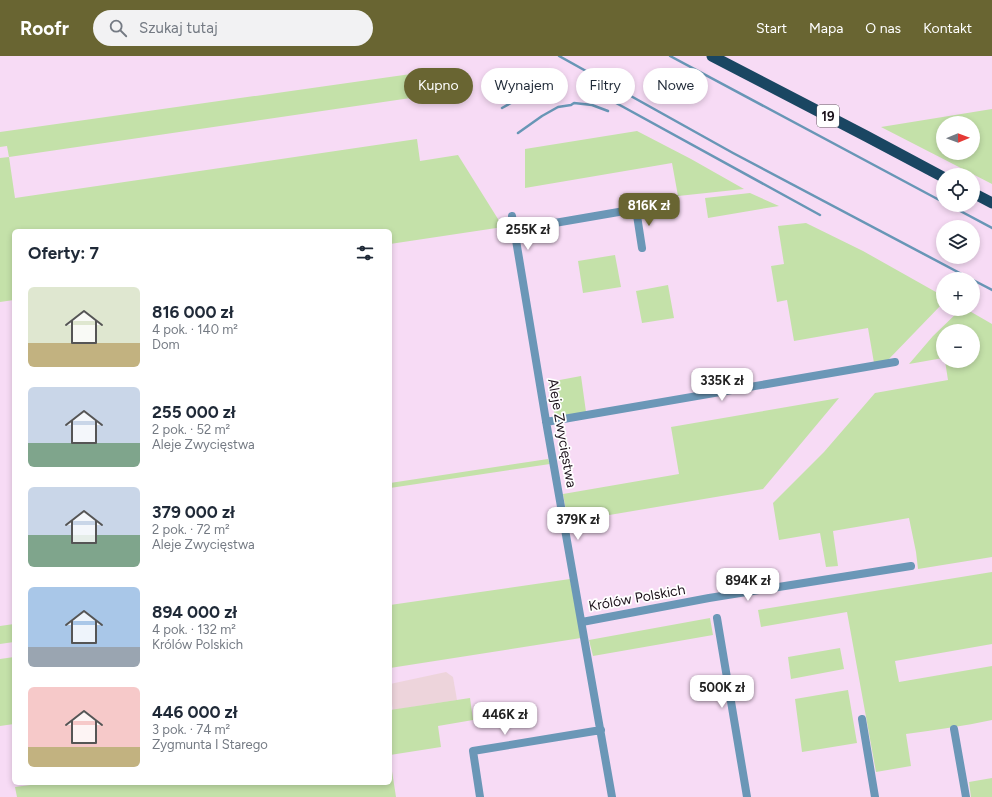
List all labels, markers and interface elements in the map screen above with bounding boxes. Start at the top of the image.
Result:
search box [93,10,373,46]
text: Roofr [20,17,69,40]
icon: search [107,17,129,39]
text: Szukaj tutaj [139,19,218,37]
text: Start [756,20,787,37]
text: Mapa [809,20,843,37]
text: O nas [865,20,901,37]
text: Kontakt [923,20,972,37]
chip: Kupno [404,68,473,104]
chip: Wynajem [481,68,568,104]
chip: Filtry [576,68,635,104]
chip: Nowe [643,68,708,104]
road number: 19 [817,105,839,127]
north arrow [936,116,980,160]
map controls [936,116,980,368]
button: locate [936,168,980,212]
pin: 816K zł [612,193,686,227]
text: 816K zł [628,198,670,213]
pin: 255K zł [491,217,565,251]
button: layers [936,220,980,264]
text: 255K zł [506,222,550,237]
icon: filters [354,242,376,264]
text: Oferty: 7 [28,243,99,263]
button: + [936,272,980,316]
text: 816 000 zł [152,302,234,322]
icon: home [60,303,108,351]
text: 4 pok. · 140 m² [152,322,238,337]
button: − [936,324,980,368]
text: Dom [152,337,180,352]
pin: 335K zł [685,368,759,402]
text: 335K zł [700,373,744,388]
street label: Aleje Zwycięstwa [544,377,580,489]
text: 255 000 zł [152,402,236,422]
icon: home [60,403,108,451]
text: 2 pok. · 52 m² [152,422,230,437]
text: Aleje Zwycięstwa [152,437,255,452]
text: 379 000 zł [152,502,235,522]
icon: home [60,503,108,551]
pin: 379K zł [541,507,615,541]
text: 379K zł [556,512,600,527]
text: 2 pok. · 72 m² [152,522,230,537]
text: Aleje Zwycięstwa [152,537,255,552]
pin: 894K zł [711,568,785,602]
text: 894K zł [725,573,771,588]
street label: Królów Polskich [587,581,687,615]
text: 894 000 zł [152,602,237,622]
icon: home [60,603,108,651]
text: 4 pok. · 132 m² [152,622,236,637]
text: Królów Polskich [152,637,243,652]
pin: 500K zł [685,675,759,709]
text: 500K zł [699,680,745,695]
text: 446 000 zł [152,702,238,722]
pin: 446K zł [468,702,542,736]
icon: home [60,703,108,751]
text: 446K zł [482,707,528,722]
text: 3 pok. · 74 m² [152,722,230,737]
text: Zygmunta I Starego [152,737,268,752]

